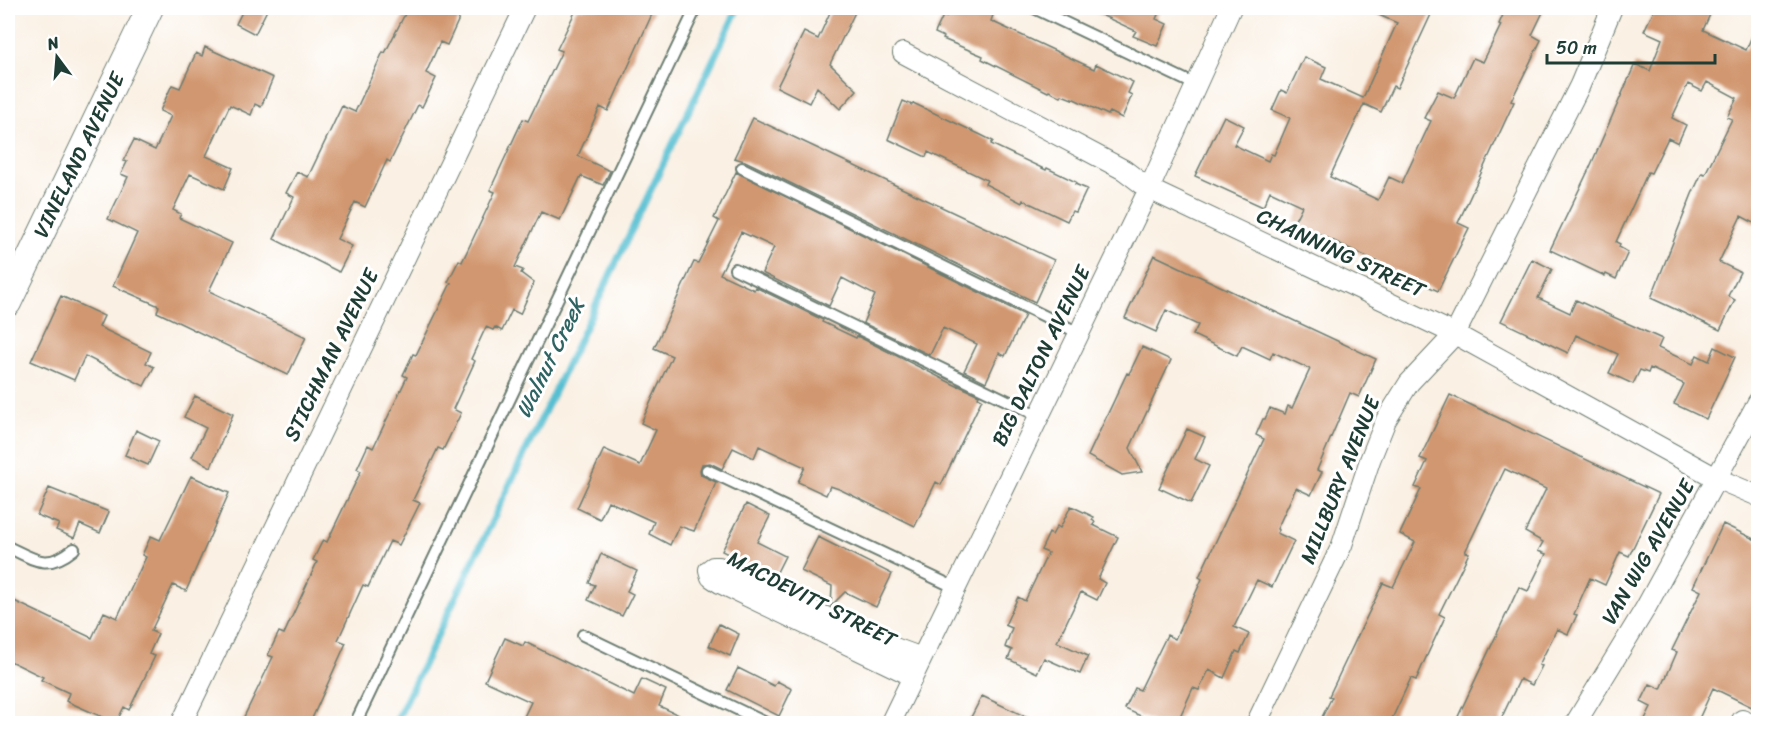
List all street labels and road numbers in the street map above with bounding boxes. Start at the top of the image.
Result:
street label: VINELAND AVENUE [22,64,136,244]
street label: CHANNING STREET [1250,197,1433,309]
street label: BIG DALTON AVENUE [981,258,1102,453]
street label: STICHMAN AVENUE [273,261,390,448]
street label: MILLBURY AVENUE [1289,389,1391,570]
street label: VAN WIG AVENUE [1591,471,1706,632]
street label: MACDEVITT STREET [720,540,905,659]

